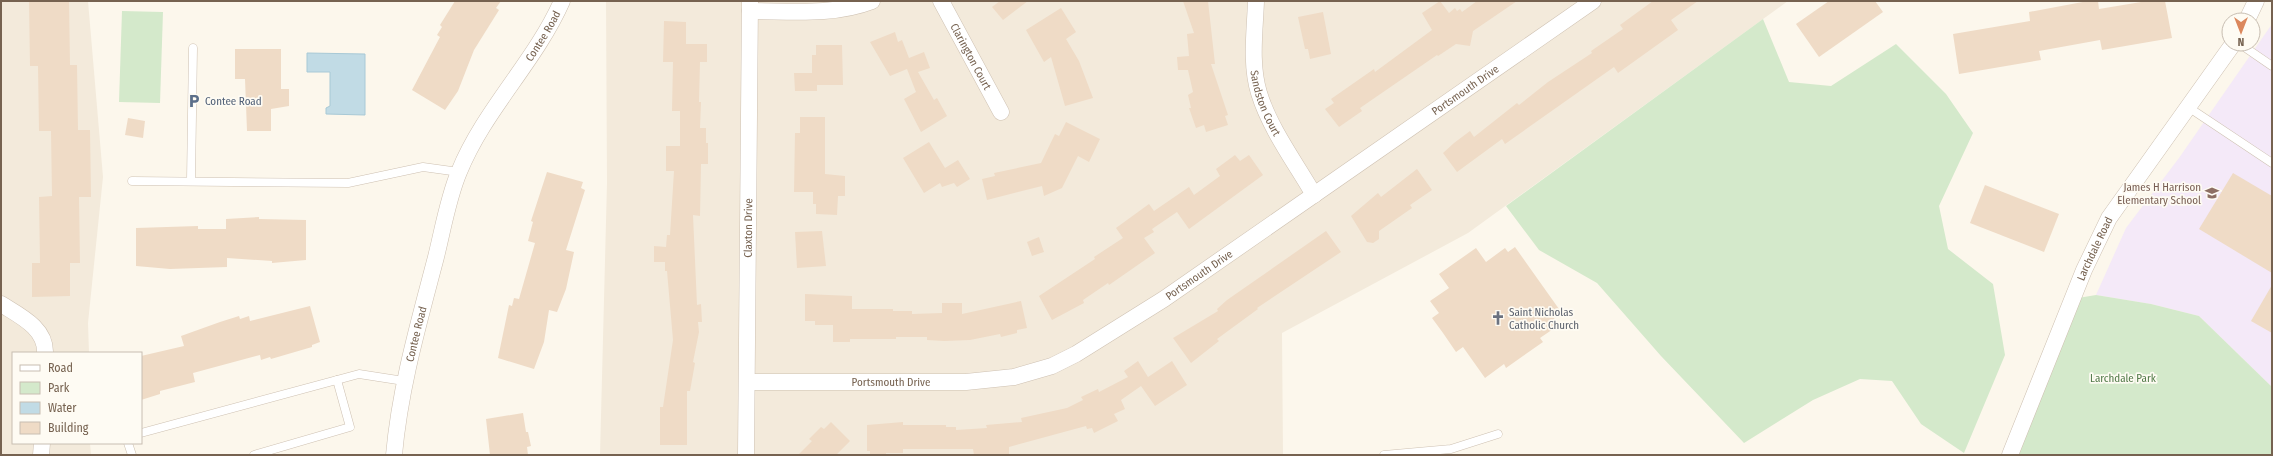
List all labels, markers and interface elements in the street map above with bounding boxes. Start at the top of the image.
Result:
street label: Contee Road [523,8,563,64]
north arrow [2221,12,2261,52]
street label: Clarington Court [948,21,994,92]
text: N [2238,35,2244,48]
street label: Portsmouth Drive [1429,62,1501,118]
street label: Sandston Court [1248,70,1284,139]
parking icon: Contee Road [186,93,202,109]
place label: Contee Road [205,95,262,108]
place label: James H Harrison Elementary School [2117,181,2201,207]
school or university icon: James H Harrison Elementary School [2204,185,2220,201]
street label: Claxton Drive [741,198,755,258]
street label: Larchdale Road [2074,215,2115,282]
street label: Portsmouth Drive [1163,247,1235,303]
street label: Contee Road [403,305,429,363]
place label: Saint Nicholas Catholic Church [1509,306,1579,332]
church icon: Saint Nicholas Catholic Church [1490,310,1506,326]
legend [12,352,142,444]
text: Road [48,361,73,375]
park label: Larchdale Park [2090,372,2157,385]
street label: Portsmouth Drive [852,376,930,389]
text: Park [48,381,70,395]
text: Water [48,401,77,415]
text: Building [48,421,89,435]

